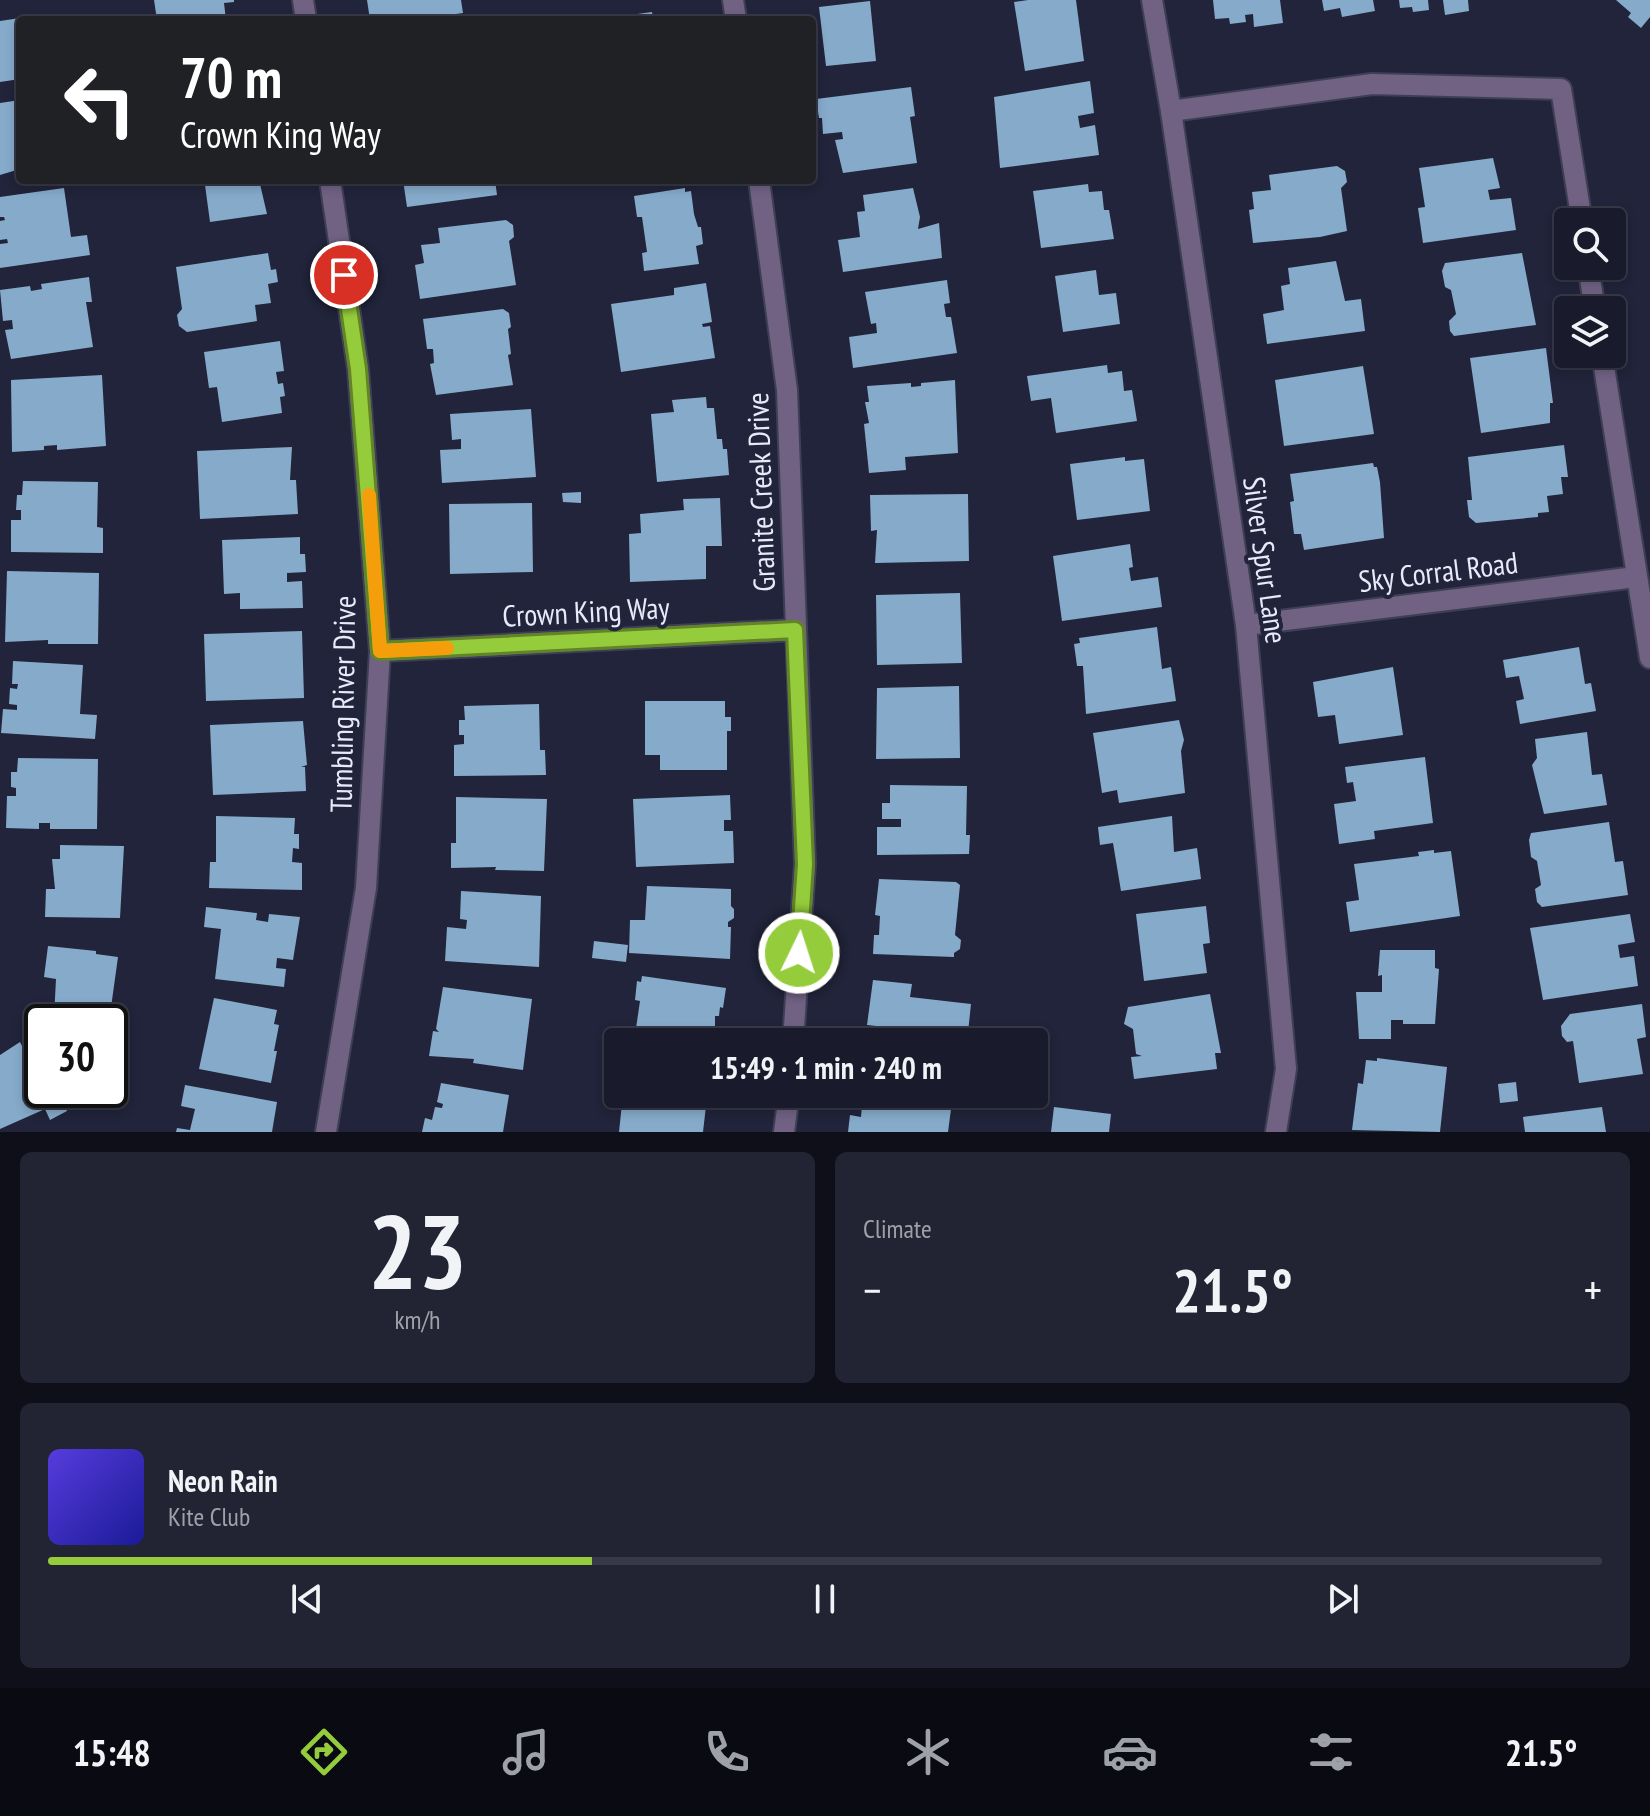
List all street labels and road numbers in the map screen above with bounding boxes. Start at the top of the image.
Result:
street label: Granite Creek Drive [737,392,783,592]
street label: Silver Spur Lane [1235,474,1297,646]
street label: Sky Corral Road [1356,542,1520,600]
street label: Crown King Way [501,587,671,635]
street label: Tumbling River Drive [321,595,363,813]

